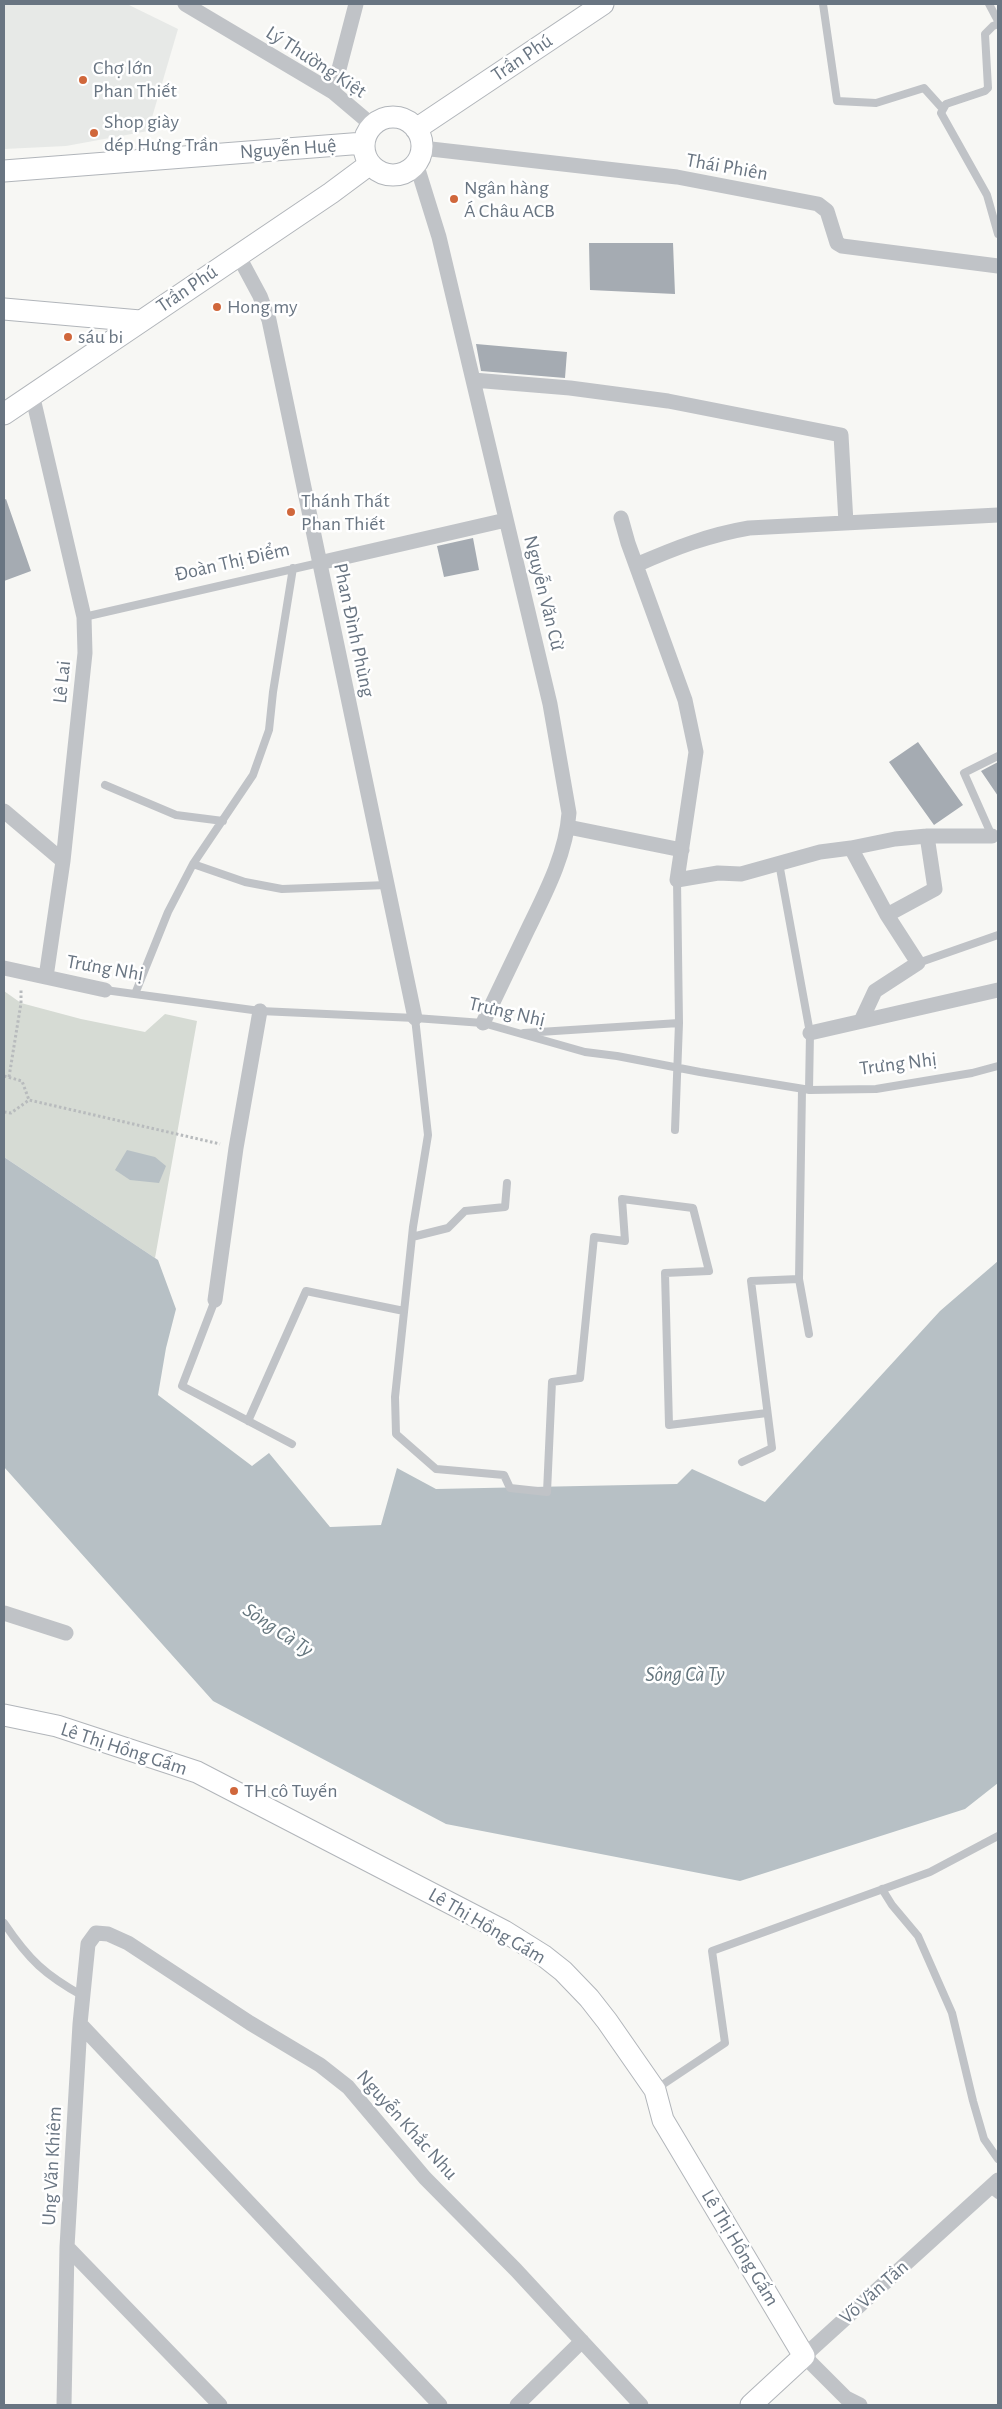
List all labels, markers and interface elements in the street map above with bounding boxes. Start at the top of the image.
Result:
street label: Lý Thường Kiệt [261,21,371,103]
street label: Trần Phú [487,29,557,87]
place label: Chợ lớn Phan Thiết [93,56,177,103]
marker: Chợ lớn Phan Thiết [77,74,89,86]
place label: Shop giày dép Hưng Trần [104,110,219,157]
marker: Shop giày dép Hưng Trần [88,127,100,139]
street label: Nguyễn Huệ [239,134,337,164]
street label: Thái Phiên [684,148,770,186]
place label: Ngân hàng Á Châu ACB [464,176,555,223]
marker: Ngân hàng Á Châu ACB [448,193,460,205]
street label: Trần Phú [152,260,222,318]
place label: Hong my [227,295,297,319]
marker: Hong my [211,301,223,313]
place label: sáu bi [78,325,123,349]
marker: sáu bi [62,331,74,343]
place label: Thánh Thất Phan Thiết [301,489,390,536]
marker: Thánh Thất Phan Thiết [285,506,297,518]
street label: Nguyễn Văn Cừ [518,533,570,653]
street label: Đoàn Thị Điểm [172,537,292,587]
street label: Phan Đình Phùng [328,561,380,699]
street label: Lê Lai [48,659,76,705]
street label: Trưng Nhị [65,949,145,987]
street label: Trưng Nhị [466,992,548,1032]
street label: Trưng Nhị [858,1047,938,1081]
water label: Sông Cà Ty [238,1597,318,1663]
water label: Sông Cà Ty [645,1662,725,1688]
street label: Lê Thị Hồng Gấm [58,1717,190,1781]
place label: TH cô Tuyến [244,1779,338,1803]
marker: TH cô Tuyến [228,1785,240,1797]
street label: Lê Thị Hồng Gấm [424,1883,550,1969]
street label: Nguyễn Khắc Nhu [351,2065,463,2185]
street label: Ung Văn Khiêm [37,2106,67,2226]
street label: Lê Thị Hồng Gấm [696,2185,784,2311]
street label: Võ Văn Tần [835,2255,913,2329]

